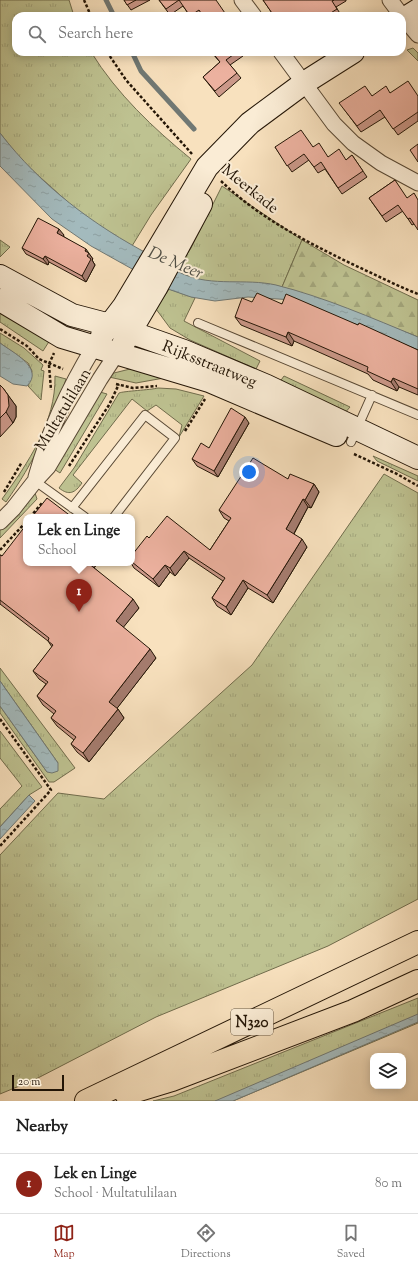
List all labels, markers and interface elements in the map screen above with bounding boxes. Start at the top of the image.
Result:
search box [12,12,406,56]
icon: search [26,23,48,45]
text: Search here [58,24,133,45]
street label: Meerkade [216,160,283,220]
water label: De Meer [144,241,207,286]
street label: Rijksstraatweg [158,336,260,395]
street label: Multatulilaan [30,364,98,456]
your location [239,462,259,482]
popup [23,514,135,566]
text: Lek en Linge [38,521,120,542]
text: School [38,542,77,560]
pin: 1 [66,579,92,612]
road number: N320 [231,1009,273,1035]
map controls [370,1053,406,1089]
button: layers [370,1053,406,1089]
scale bar [12,1073,64,1092]
text: 20 m [18,1074,40,1090]
text: Nearby [16,1115,68,1139]
text: Lek en Linge [54,1164,137,1185]
text: 1 [27,1175,31,1193]
text: 80 m [375,1175,402,1193]
text: School · Multatulilaan [54,1185,177,1203]
tab: Map [53,1222,75,1262]
tab: Directions [181,1222,231,1262]
tab: Saved [337,1222,365,1262]

